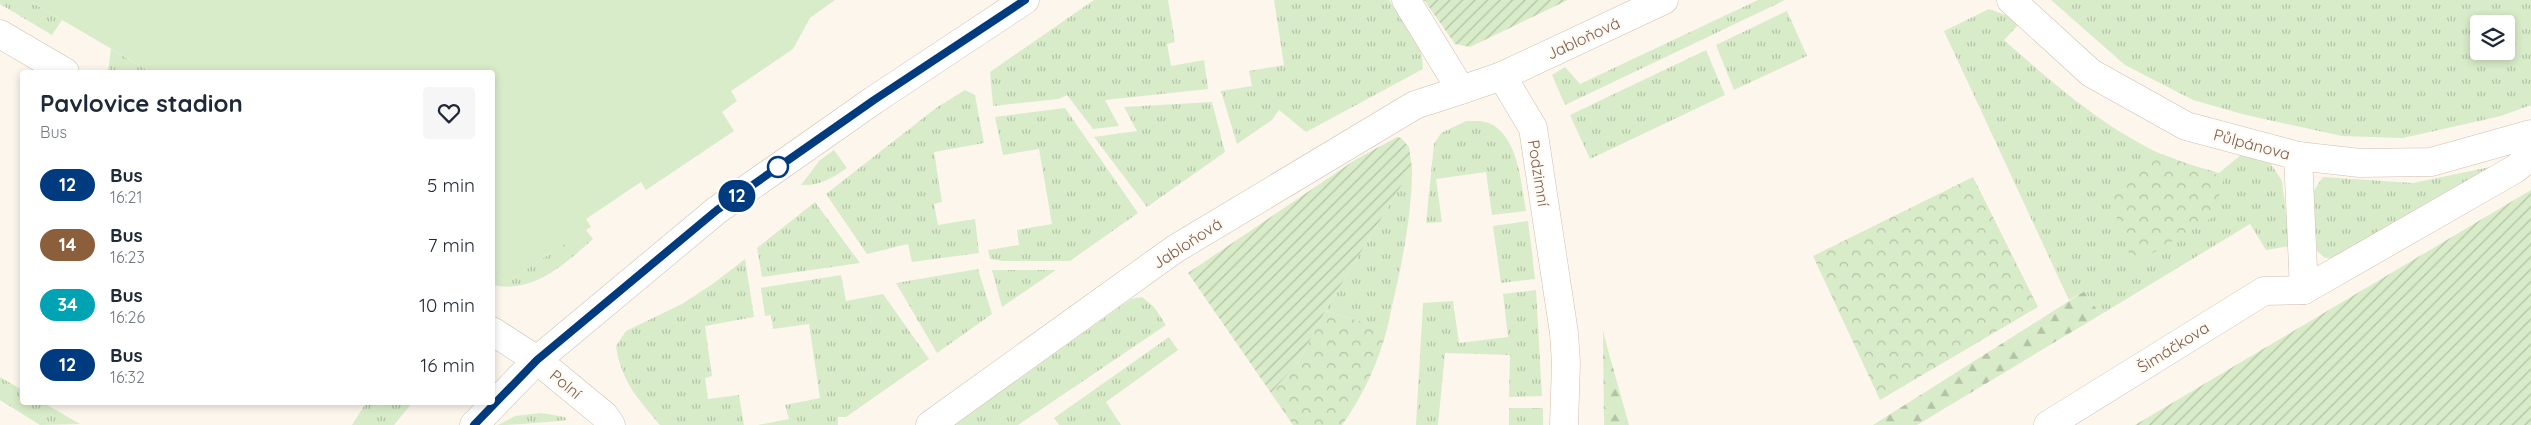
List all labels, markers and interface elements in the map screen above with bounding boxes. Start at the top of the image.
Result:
street label: Jabloňová [1543,12,1623,64]
map controls [2470,15,2515,60]
button: layers [2470,15,2515,60]
button: heart [423,87,475,139]
text: Pavlovice stadion [40,88,243,118]
text: Bus [40,122,67,142]
street label: Půlpánova [2211,124,2293,164]
street label: Podzimní [1524,138,1554,208]
unlabelled marker [767,156,789,178]
text: Bus [110,163,143,187]
text: 12 [59,173,76,196]
text: 5 min [427,173,475,197]
line badge: 12 [714,180,760,212]
text: 12 [728,184,746,207]
text: 16:21 [110,187,142,207]
street label: Jabloňová [1149,213,1225,273]
text: Bus [110,223,143,247]
text: 14 [59,233,76,256]
text: 7 min [428,233,475,257]
text: 16:23 [110,247,145,267]
text: Bus [110,283,143,307]
text: 34 [57,293,78,316]
text: 10 min [419,293,475,317]
text: 16:26 [110,307,145,327]
street label: Šimáčkova [2133,317,2213,377]
text: Bus [110,343,143,367]
text: 12 [59,353,76,376]
text: 16 min [420,353,475,377]
street label: Polní [546,365,586,403]
text: 16:32 [110,367,145,387]

